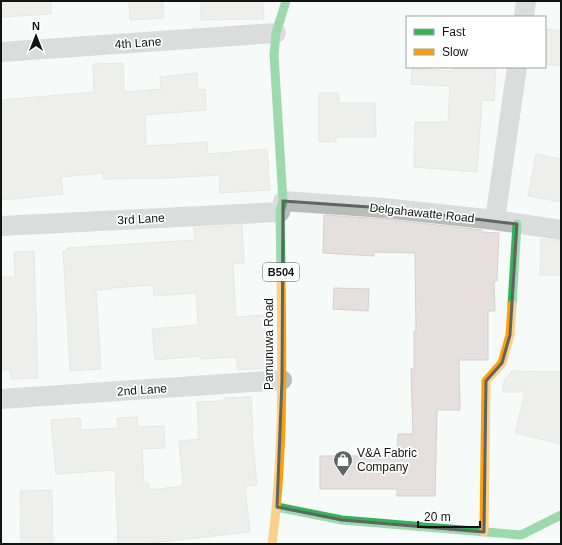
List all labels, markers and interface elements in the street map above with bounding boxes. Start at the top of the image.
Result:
north arrow [16,16,56,56]
legend [406,16,546,68]
text: N [32,20,40,32]
text: Fast [442,25,466,39]
street label: 4th Lane [114,34,162,52]
text: Slow [442,45,468,59]
street label: Delgahawatte Road [369,201,475,225]
street label: 3rd Lane [117,211,165,227]
road number: B504 [263,263,299,281]
street label: Pamunuwa Road [262,298,276,390]
street label: 2nd Lane [117,381,168,399]
place label: V&A Fabric Company [357,446,417,474]
shop icon: V&A Fabric Company [332,449,354,477]
scale bar [418,503,480,529]
text: 20 m [424,510,451,524]

